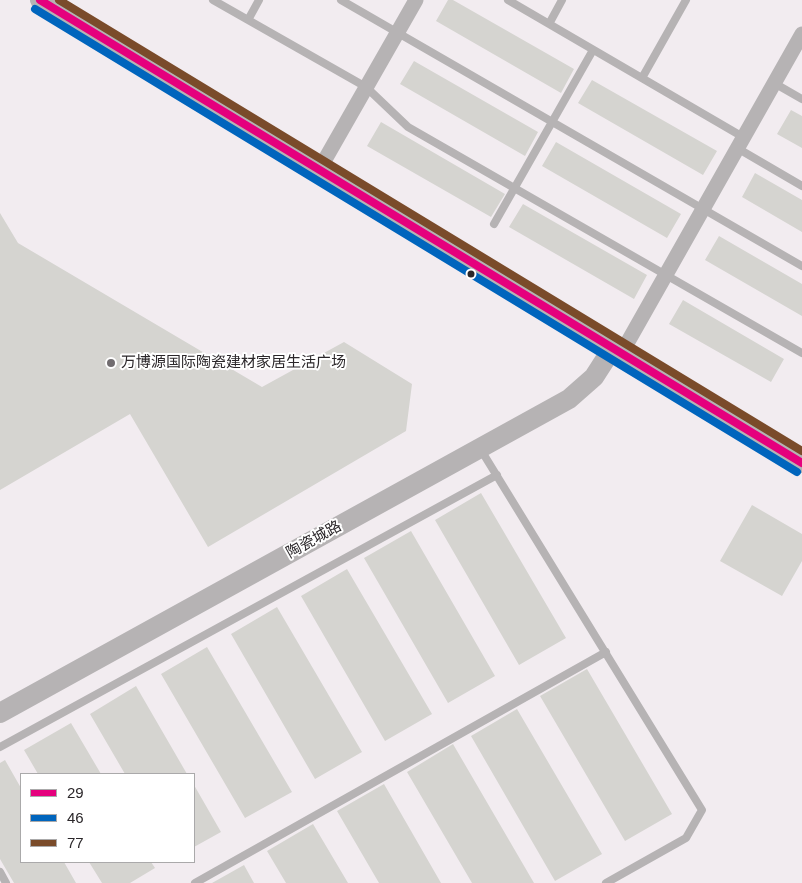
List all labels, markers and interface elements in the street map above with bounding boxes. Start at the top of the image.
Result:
unlabelled marker [466,269,476,279]
place label: 万博源国际陶瓷建材家居生活广场 [121,354,346,372]
marker: 万博源国际陶瓷建材家居生活广场 [105,357,117,369]
street label: 陶瓷城路 [283,518,345,562]
legend [20,773,195,863]
text: 29 [67,784,84,801]
text: 46 [67,809,84,826]
text: 77 [67,834,84,851]

